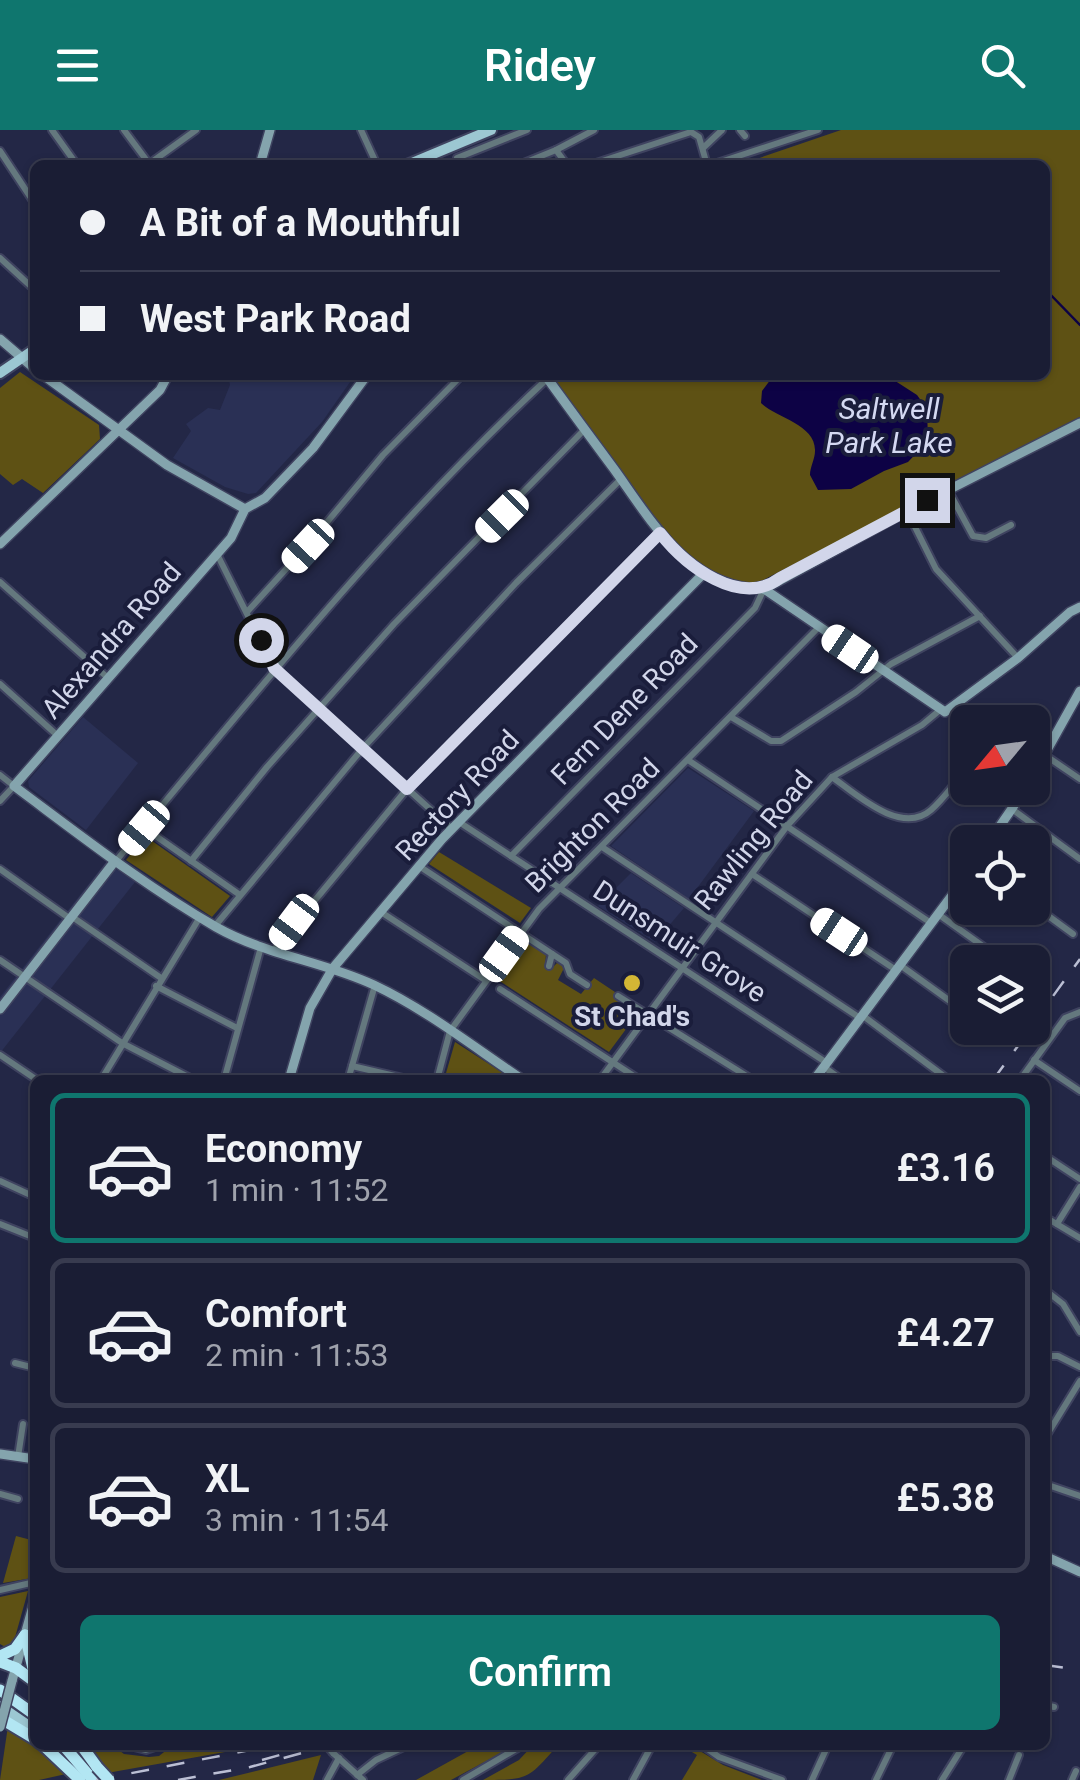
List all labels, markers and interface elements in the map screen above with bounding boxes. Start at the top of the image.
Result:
icon: menu [50,38,105,93]
icon: search [975,38,1030,93]
text: Ridey [484,39,596,92]
text: A Bit of a Mouthful [140,201,461,245]
text: West Park Road [140,297,411,341]
water label: Saltwell Park Lake [825,391,953,460]
route end [905,478,950,523]
car [470,484,534,548]
car [277,514,339,578]
street label: Alexandra Road [35,556,188,725]
route start [239,618,284,663]
car [817,620,883,678]
street label: Fern Dene Road [544,627,705,792]
north arrow [950,705,1050,805]
map controls [950,705,1050,1045]
street label: Rectory Road [389,723,526,867]
street label: Brighton Road [518,751,666,899]
street label: Rawling Road [687,764,820,917]
car [113,795,175,861]
button: locate [950,825,1050,925]
street label: Dunsmuir Grove [587,873,772,1010]
car [264,889,324,955]
car [806,903,872,961]
car [474,921,534,987]
button: layers [950,945,1050,1045]
marker: St Chad's [621,972,643,994]
place label: St Chad's [574,1000,690,1033]
icon: car [85,1123,175,1213]
text: Economy [205,1127,362,1171]
text: £3.16 [897,1146,995,1190]
text: 1 min · 11:52 [205,1171,388,1209]
icon: car [85,1288,175,1378]
text: Comfort [205,1292,347,1336]
text: £4.27 [897,1311,995,1355]
text: 2 min · 11:53 [205,1336,388,1374]
icon: car [85,1453,175,1543]
text: XL [205,1457,250,1501]
text: £5.38 [897,1476,995,1520]
text: 3 min · 11:54 [205,1501,388,1539]
button: Confirm [80,1615,1000,1730]

